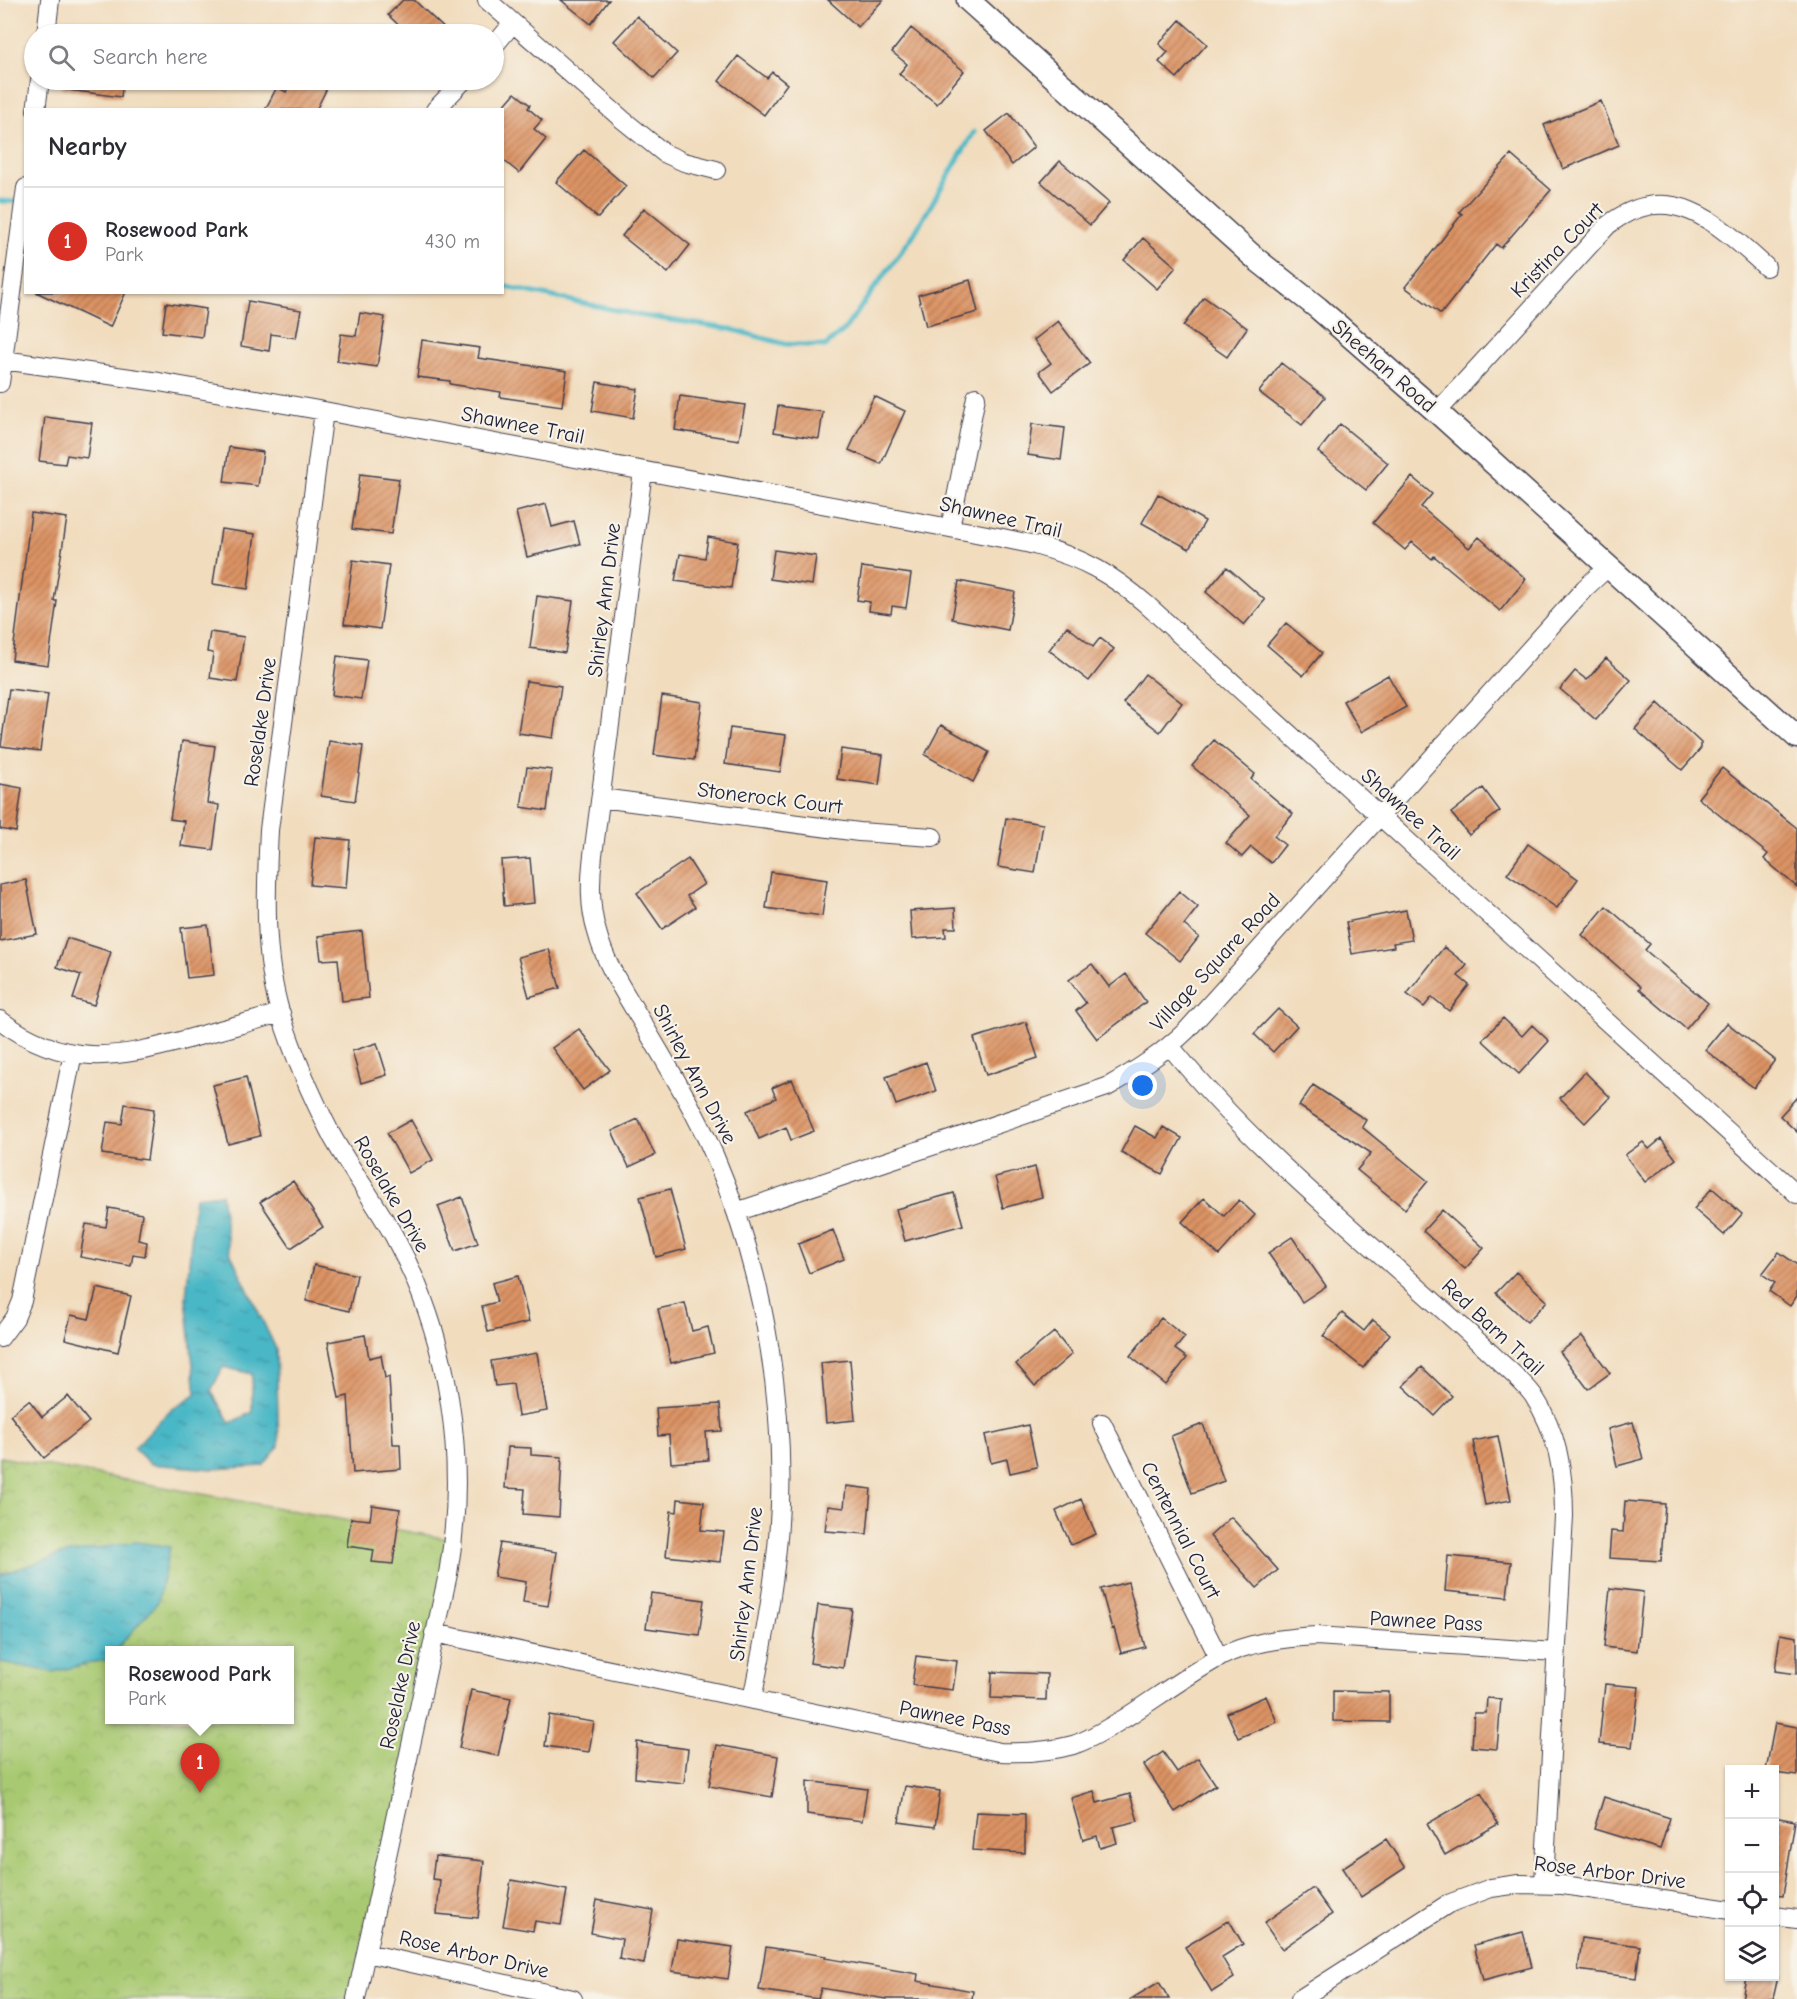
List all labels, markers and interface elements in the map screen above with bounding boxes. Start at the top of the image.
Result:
search box [24,24,504,90]
icon: search [45,41,78,74]
text: Search here [93,44,208,70]
text: Nearby [48,132,127,162]
street label: Kristina Court [1506,197,1609,303]
text: Rosewood Park [105,217,248,243]
text: 1 [64,230,71,253]
text: 430 m [425,230,480,253]
text: Park [105,243,143,266]
street label: Sheehan Road [1327,314,1441,418]
street label: Shawnee Trail [459,401,587,449]
street label: Shawnee Trail [937,491,1065,543]
street label: Shirley Ann Drive [583,522,625,678]
street label: Roselake Drive [239,656,281,788]
street label: Shawnee Trail [1357,763,1465,865]
street label: Stonerock Court [696,777,845,819]
street label: Village Square Road [1145,888,1285,1036]
street label: Shirley Ann Drive [648,1000,742,1148]
your location [1128,1071,1157,1100]
street label: Roselake Drive [349,1132,435,1256]
street label: Red Barn Trail [1437,1274,1549,1380]
street label: Centennial Court [1136,1458,1226,1603]
street label: Shirley Ann Drive [725,1506,767,1662]
street label: Pawnee Pass [1369,1606,1483,1636]
street label: Roselake Drive [375,1619,425,1751]
popup [105,1646,294,1724]
text: Rosewood Park [128,1661,271,1687]
text: Park [128,1687,166,1710]
street label: Pawnee Pass [897,1695,1013,1741]
pin: 1 [180,1744,220,1793]
map controls [1725,1765,1779,1981]
button: + [1725,1765,1779,1819]
button: − [1725,1819,1779,1873]
street label: Rose Arbor Drive [1533,1851,1687,1893]
button: locate [1725,1873,1779,1927]
street label: Rose Arbor Drive [397,1925,551,1983]
button: layers [1725,1927,1779,1981]

